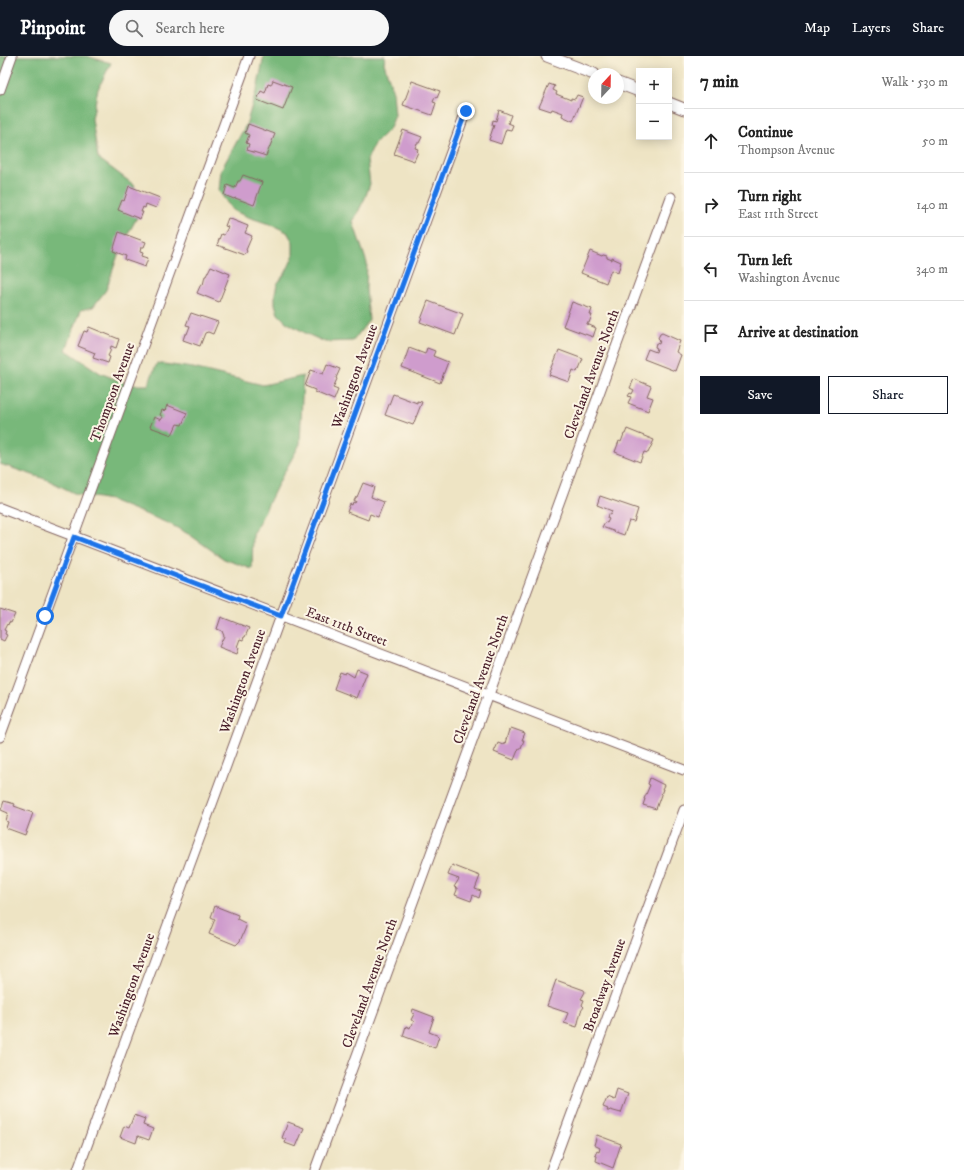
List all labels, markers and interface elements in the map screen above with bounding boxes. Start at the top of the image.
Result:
search box [109,10,389,46]
text: Pinpoint [20,17,85,40]
icon: search [123,17,145,39]
text: Search here [155,19,225,38]
text: Map [804,19,830,37]
text: Layers [852,19,890,37]
text: Share [912,19,944,37]
north arrow [588,68,624,104]
map controls [636,68,672,140]
button: + [636,68,672,104]
text: 7 min [700,71,739,93]
text: Walk · 530 m [881,74,948,90]
route end [457,102,475,120]
button: − [636,104,672,140]
text: Continue [738,123,793,142]
icon: ahead [700,130,722,152]
text: 50 m [922,133,948,149]
text: Thompson Avenue [738,142,835,158]
text: Turn right [738,187,801,206]
icon: right [700,194,722,216]
text: 140 m [916,197,948,213]
text: East 11th Street [738,206,818,222]
text: Turn left [738,251,792,270]
icon: left [700,258,722,280]
text: 340 m [916,261,948,277]
text: Washington Avenue [738,270,840,286]
street label: Cleveland Avenue North [560,306,624,442]
street label: Washington Avenue [327,322,382,432]
icon: arrive [700,322,722,344]
text: Arrive at destination [738,323,858,342]
street label: Thompson Avenue [87,340,139,444]
button: Save [700,376,820,414]
button: Share [828,376,948,414]
street label: East 11th Street [303,603,391,651]
route start [36,607,54,625]
street label: Cleveland Avenue North [449,611,513,747]
street label: Washington Avenue [215,627,270,737]
street label: Cleveland Avenue North [338,915,402,1051]
street label: Washington Avenue [104,931,159,1041]
street label: Broadway Avenue [580,936,630,1035]

